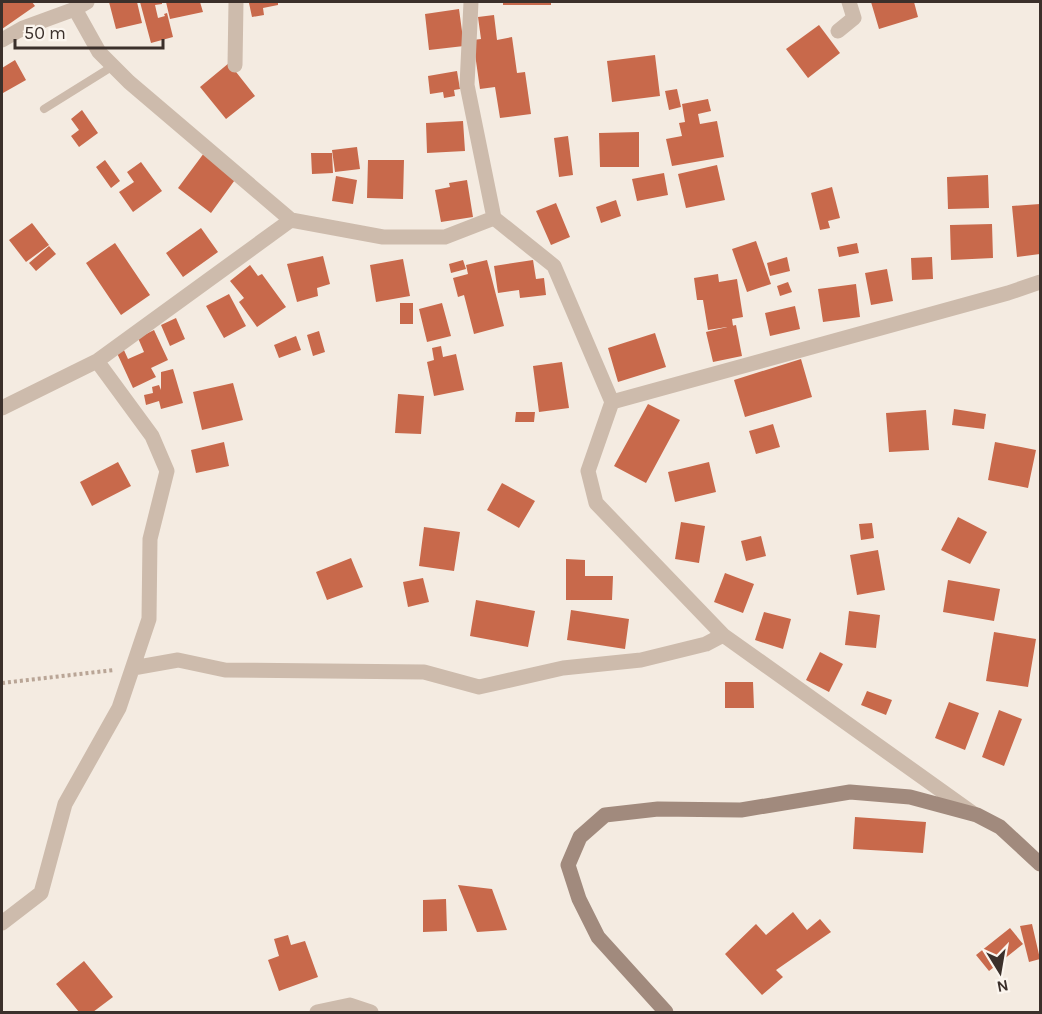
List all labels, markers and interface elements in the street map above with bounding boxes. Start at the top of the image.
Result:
scale bar [15,12,164,50]
text: 50 m [24,22,66,44]
north arrow [970,942,1030,1002]
text: N [995,976,1010,997]

